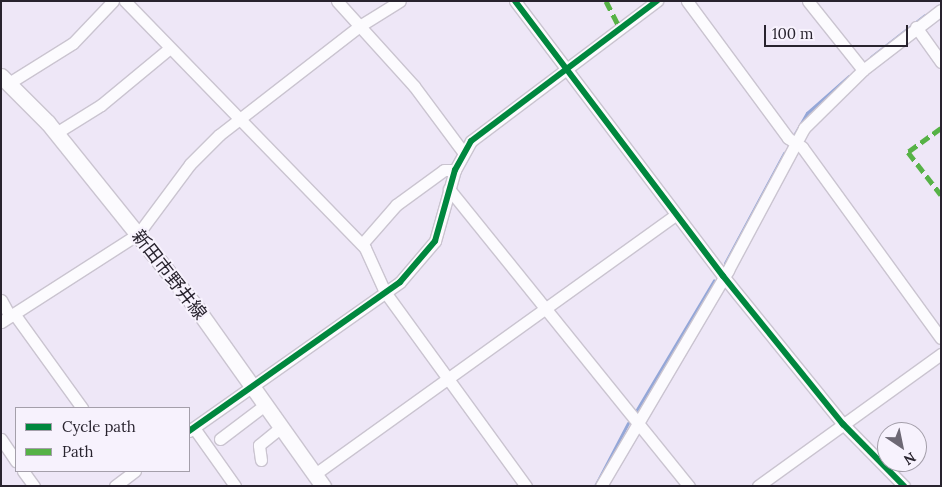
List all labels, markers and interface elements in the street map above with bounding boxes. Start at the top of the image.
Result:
scale bar [767,15,911,47]
text: 100 m [772,24,813,43]
street label: 新田市野井線 [127,226,211,324]
legend [15,407,190,472]
text: Cycle path [62,417,136,436]
north arrow [877,422,927,472]
text: Path [62,442,93,461]
text: N [900,448,919,469]

